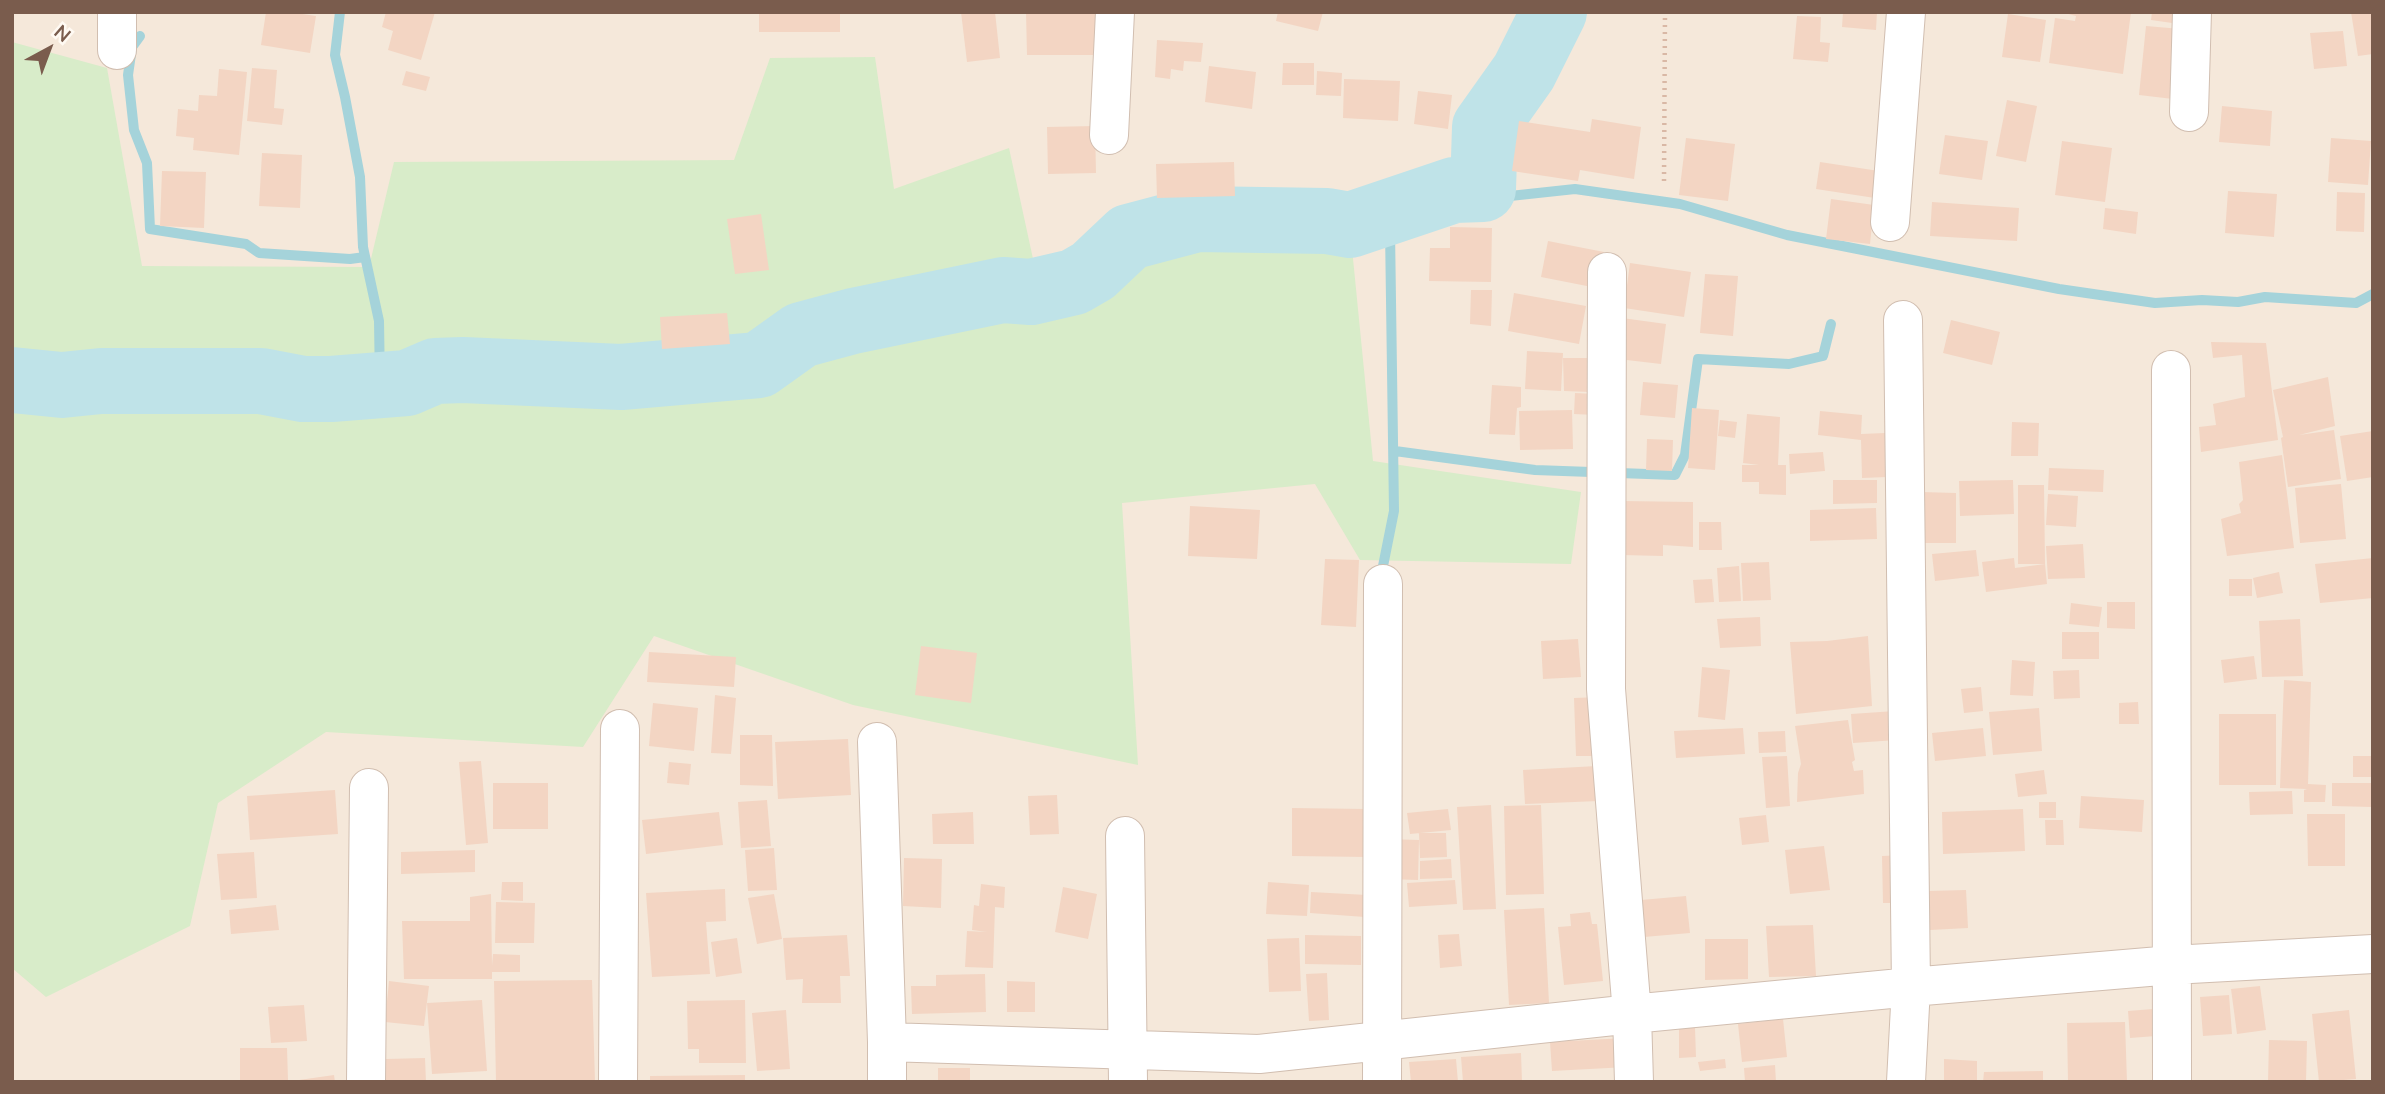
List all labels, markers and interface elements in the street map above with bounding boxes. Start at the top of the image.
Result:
north arrow [14,14,84,84]
text: N [49,19,76,47]

